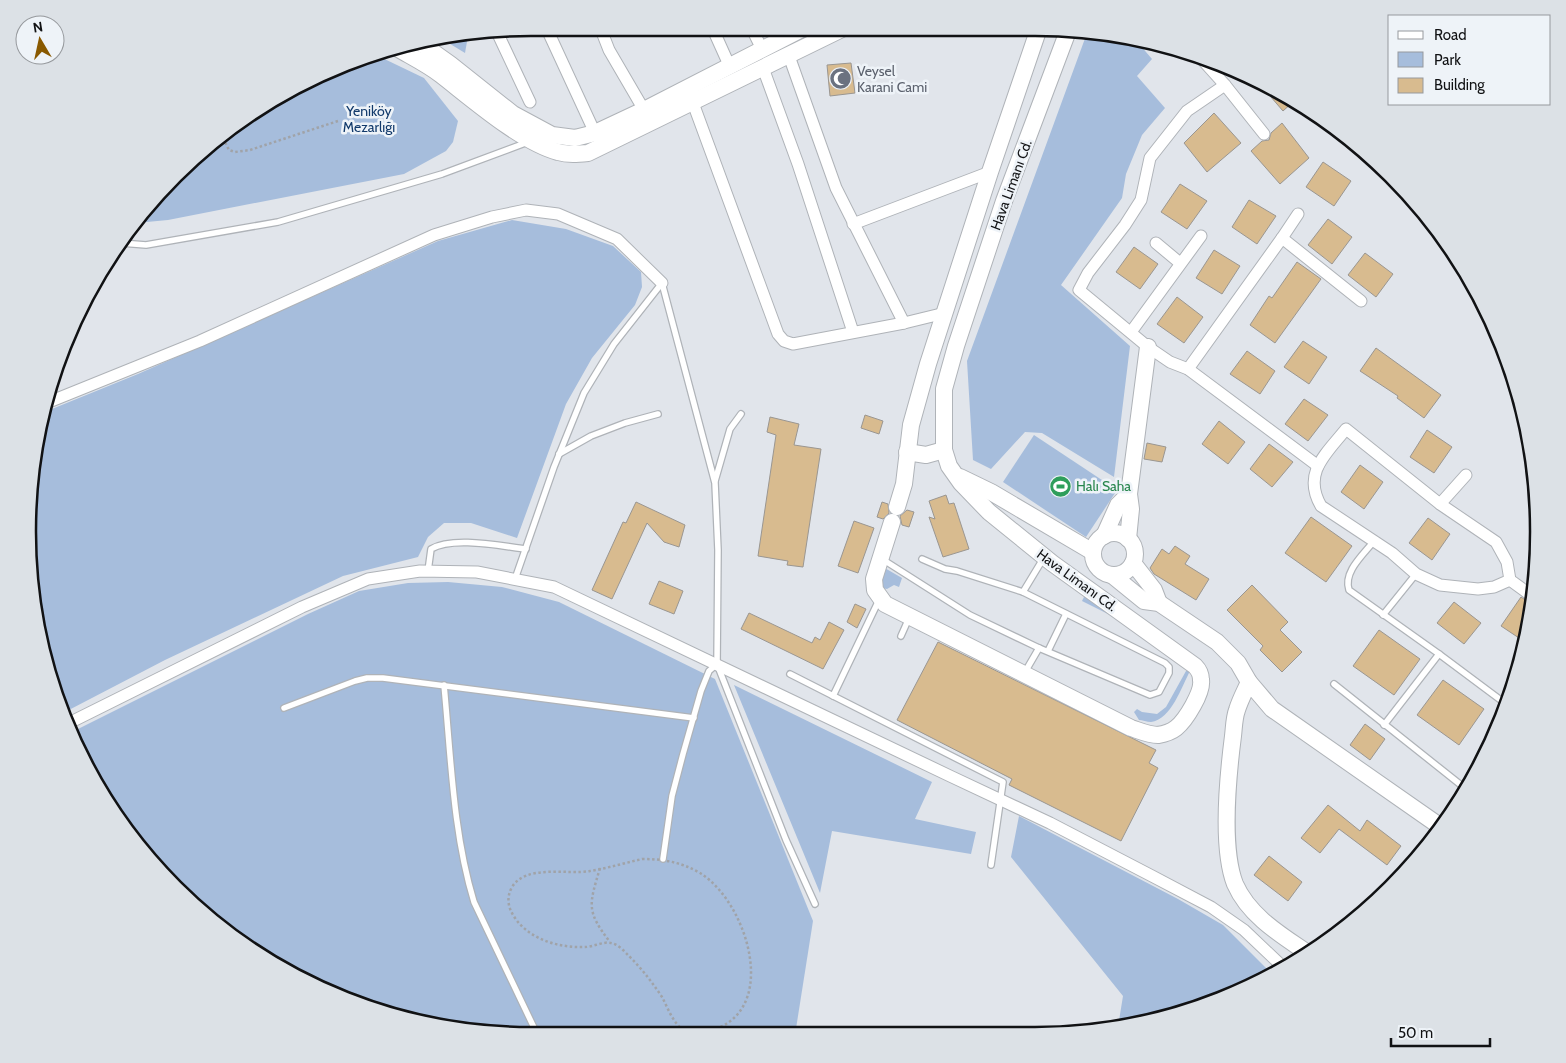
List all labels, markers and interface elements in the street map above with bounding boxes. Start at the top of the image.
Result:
north arrow [15,15,65,65]
legend [1388,15,1551,105]
text: N [32,17,44,37]
text: Road [1434,26,1467,44]
text: Park [1434,51,1461,69]
place label: Veysel Karani Cami [857,62,927,96]
mosque icon: Veysel Karani Cami [829,67,853,91]
text: Building [1434,76,1485,94]
park label: Yeniköy Mezarlığı [343,102,395,136]
street label: Hava Limanı Cd. [986,137,1036,233]
sports icon: Halı Saha [1048,474,1072,498]
place label: Halı Saha [1076,477,1131,495]
street label: Hava Limanı Cd. [1033,545,1121,615]
scale bar [1391,1016,1490,1048]
text: 50 m [1398,1024,1433,1042]

